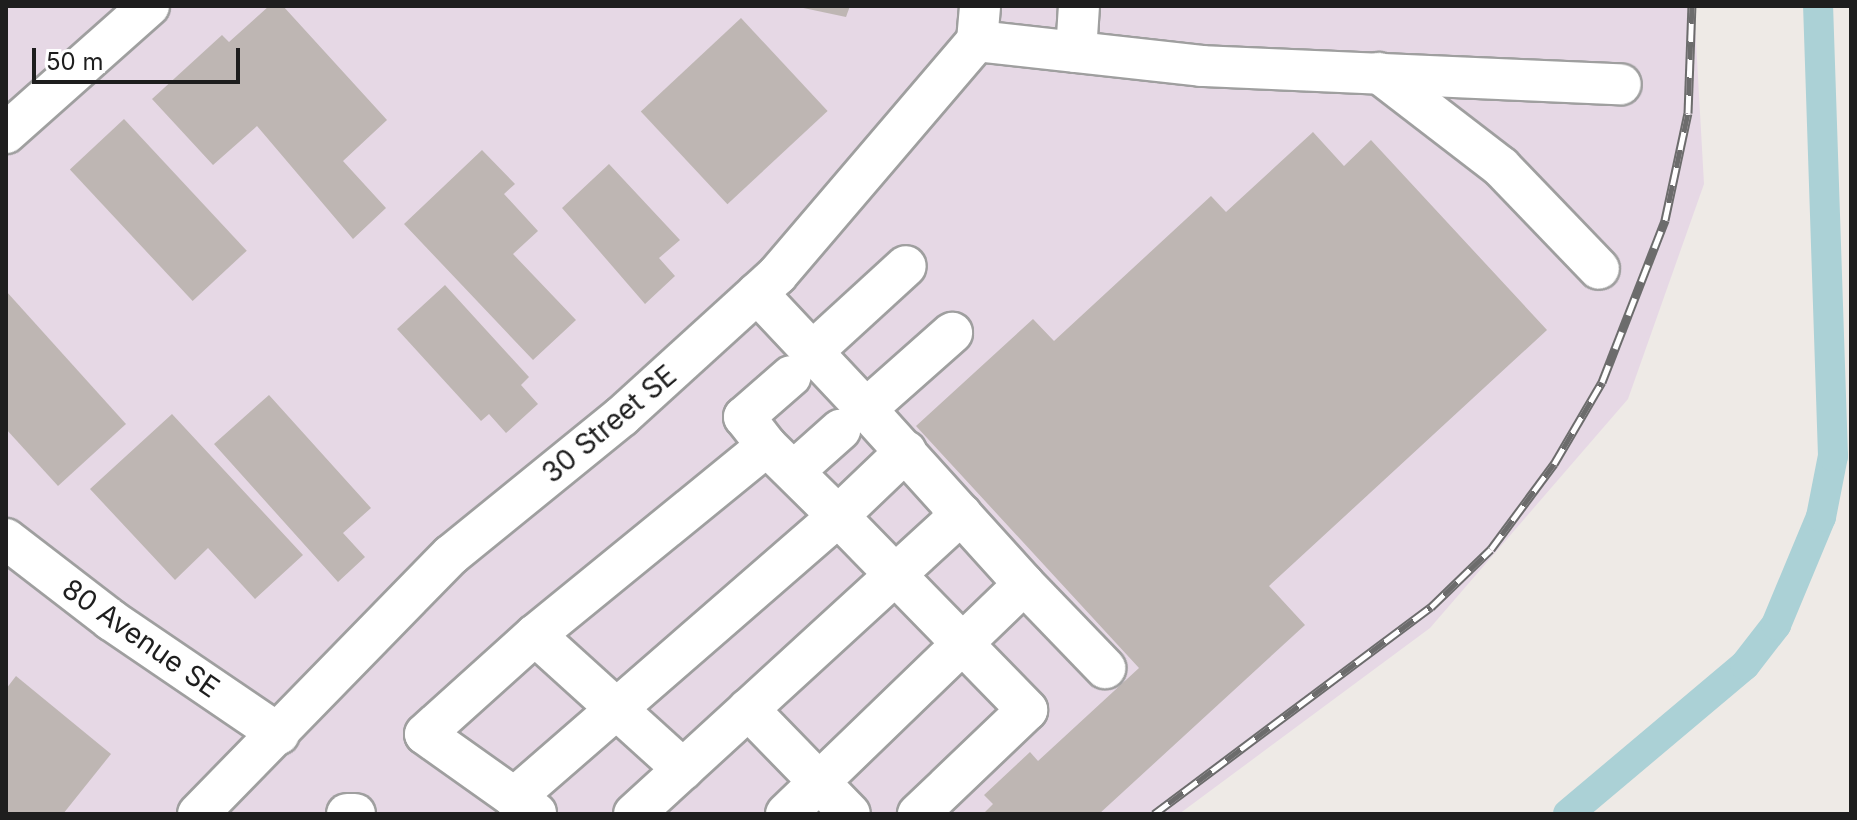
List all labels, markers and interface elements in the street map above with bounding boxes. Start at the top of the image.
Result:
scale bar [36,32,244,82]
text: 50 m [46,47,104,76]
street label: 30 Street SE [535,358,683,490]
street label: 80 Avenue SE [56,572,226,704]

